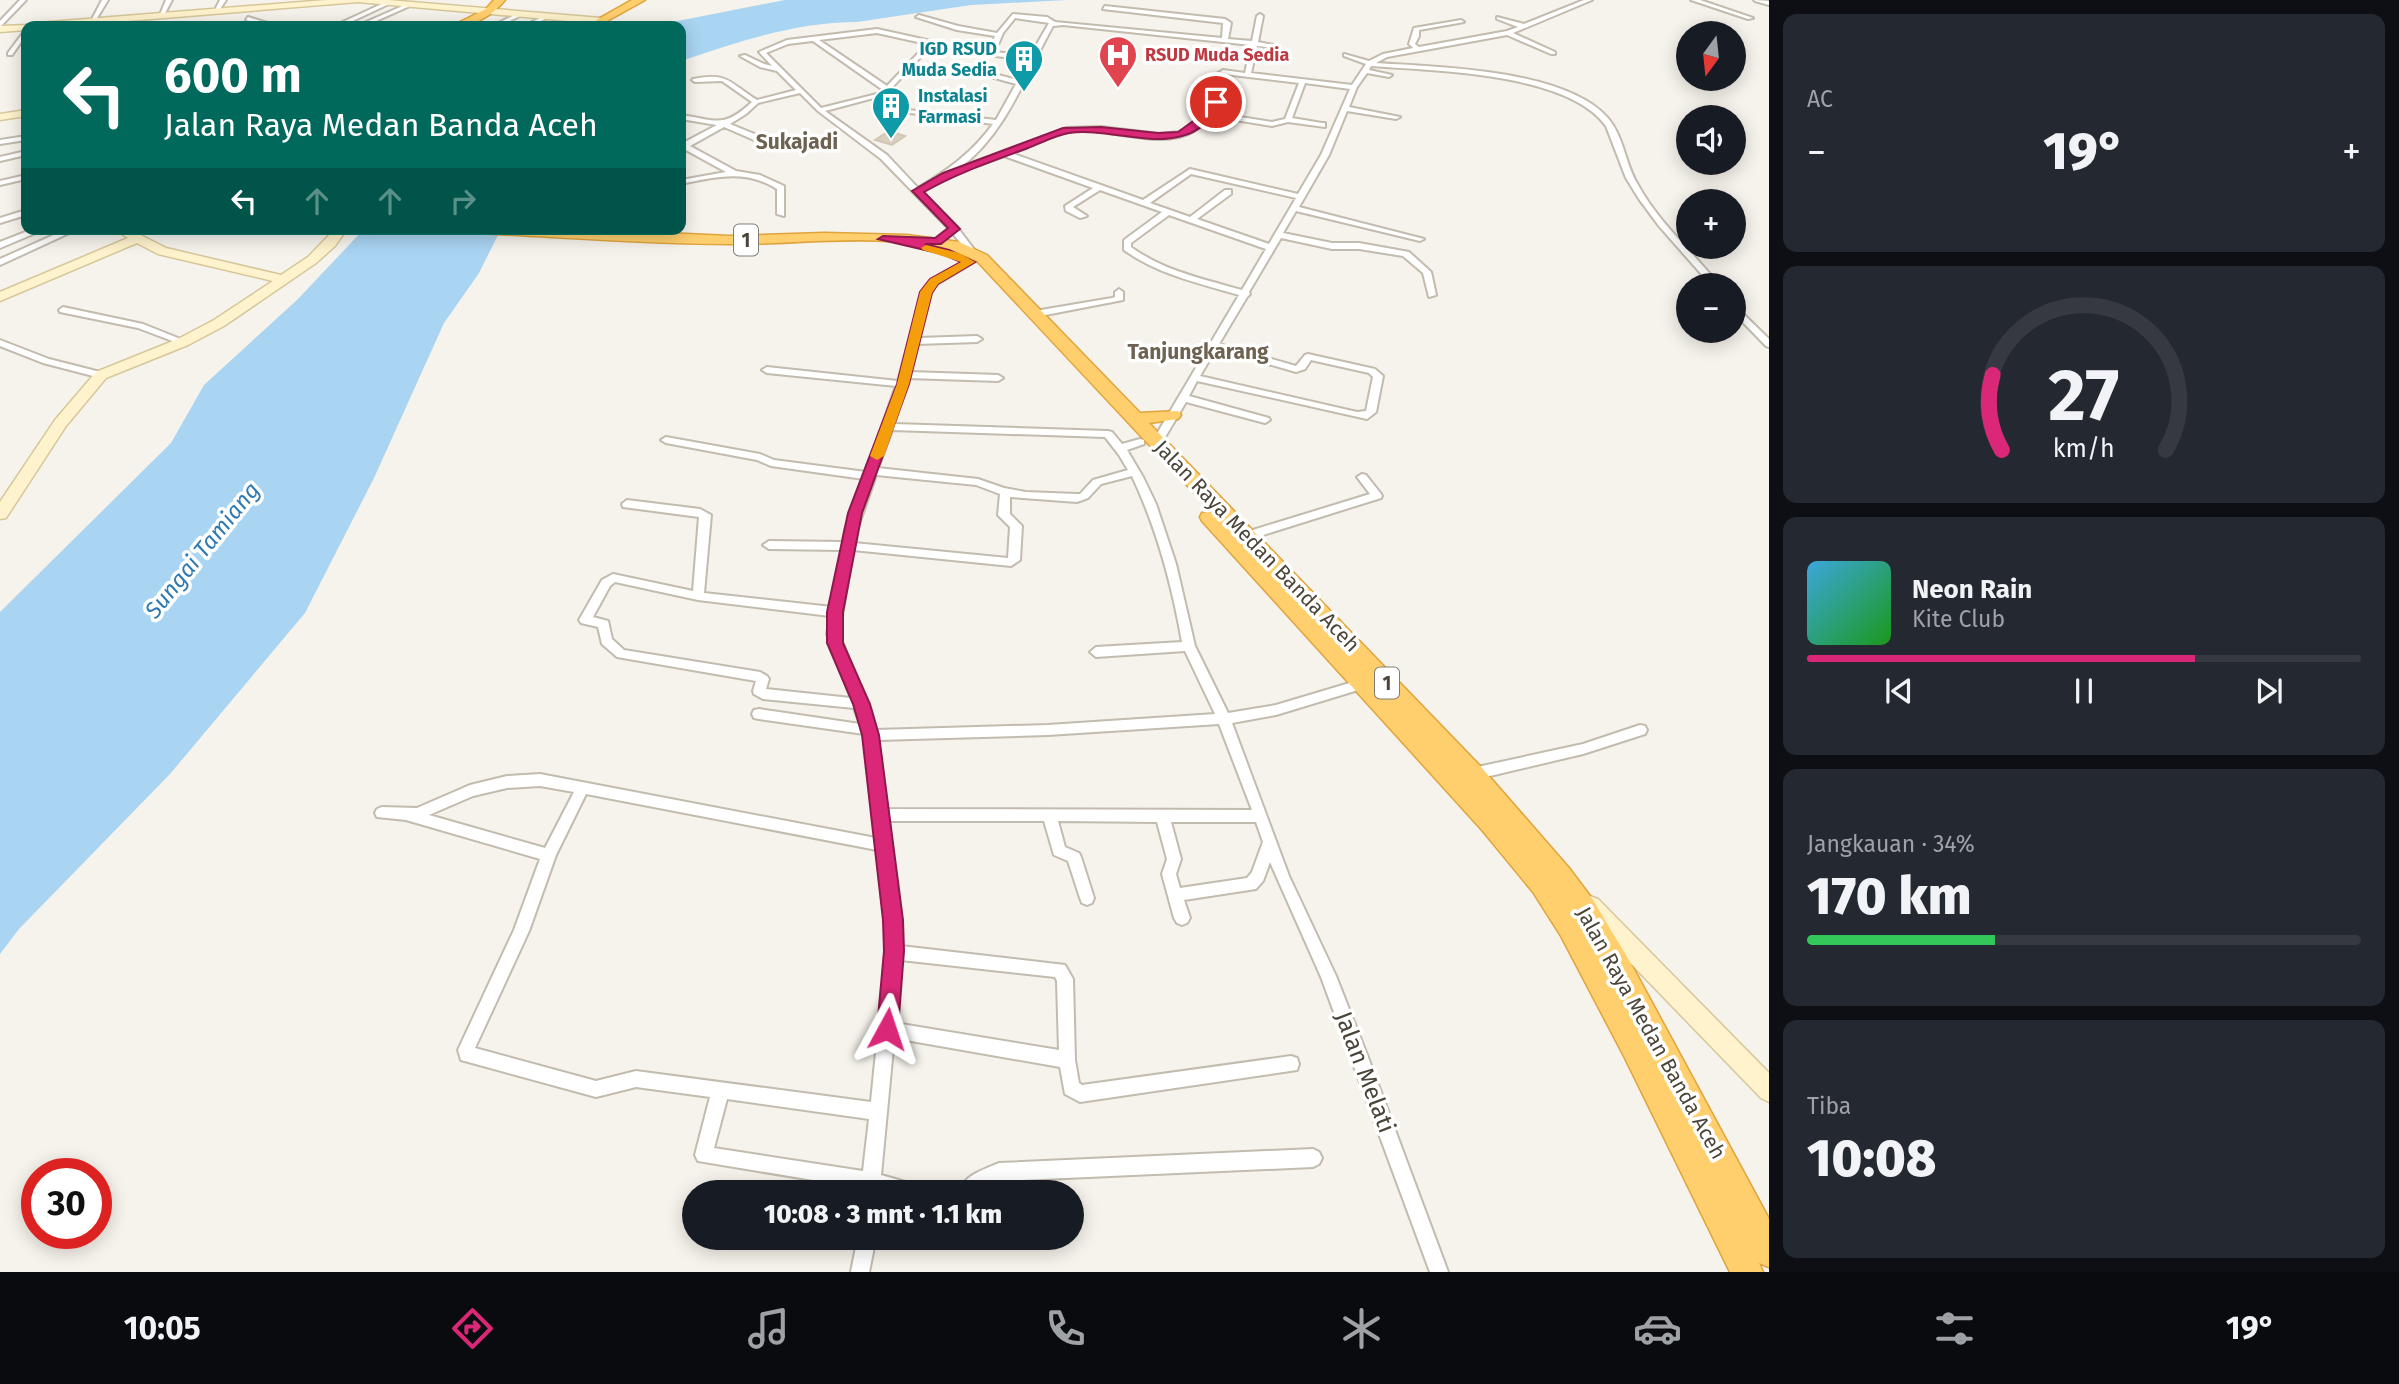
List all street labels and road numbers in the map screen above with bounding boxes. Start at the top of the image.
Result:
road number: 1 [734,224,758,256]
street label: Jalan Raya Medan Banda Aceh [1149,435,1365,657]
road number: 1 [1375,668,1399,698]
street label: Jalan Raya Medan Banda Aceh [1571,902,1731,1164]
street label: Jalan Melati [1329,1007,1401,1137]

